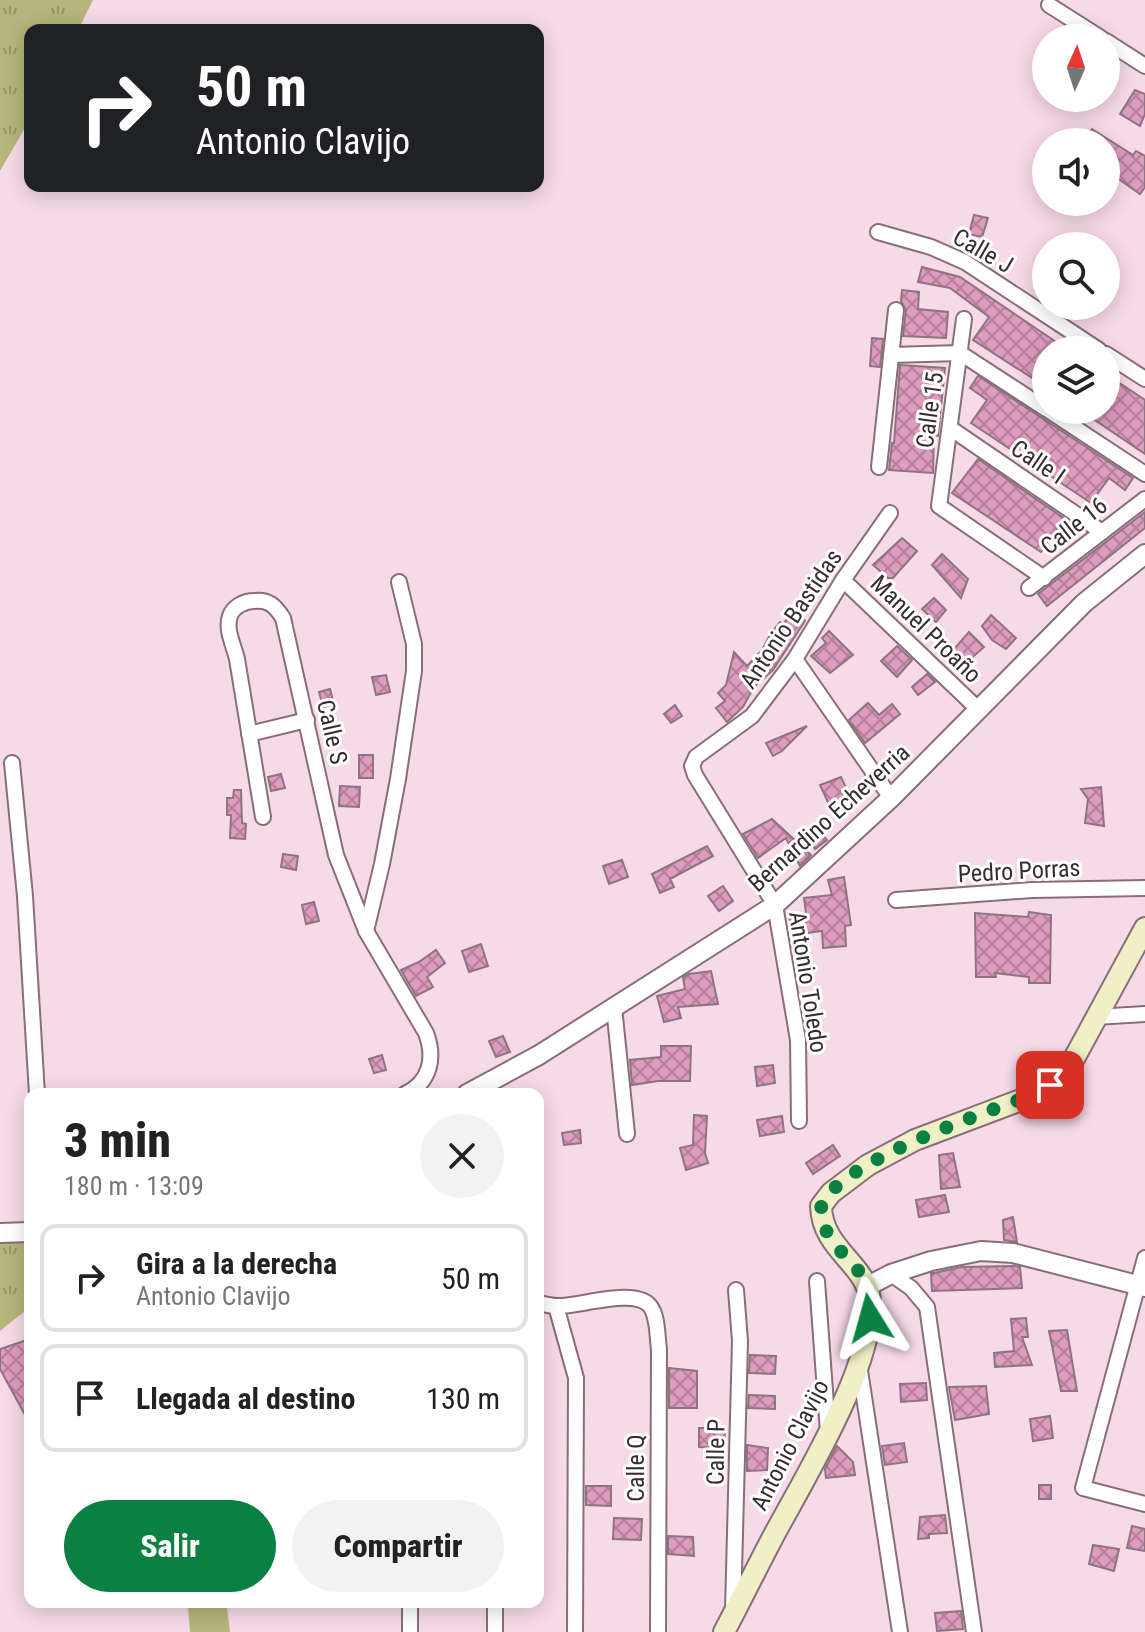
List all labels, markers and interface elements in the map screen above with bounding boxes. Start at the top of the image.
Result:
north arrow [1032,24,1120,112]
map controls [1032,24,1120,424]
text: 50 m [196,54,307,120]
icon: right [64,56,168,160]
text: Antonio Clavijo [196,121,410,163]
button: sound [1032,128,1120,216]
street label: Calle J [948,223,1018,279]
button: search [1032,232,1120,320]
button: layers [1032,336,1120,424]
street label: Calle 15 [911,370,949,450]
street label: Calle I [1006,434,1070,490]
street label: Calle 16 [1035,491,1113,561]
street label: Antonio Bastidas [734,544,848,694]
street label: Manuel Proaño [865,569,987,689]
street label: Calle S [311,697,353,767]
street label: Bernardino Echeverria [743,738,915,898]
street label: Pedro Porras [957,854,1081,888]
street label: Antonio Toledo [783,909,833,1055]
pin [1016,1051,1084,1119]
icon: arrive [1028,1063,1072,1107]
text: 3 min [64,1112,171,1169]
button: close [420,1114,504,1198]
text: 180 m · 13:09 [64,1171,204,1201]
text: Gira a la derecha [136,1246,337,1281]
icon: right [68,1256,112,1300]
text: 50 m [441,1261,500,1296]
position arrow [828,1276,912,1360]
text: Antonio Clavijo [136,1281,291,1311]
street label: Antonio Clavijo [745,1375,835,1515]
icon: arrive [68,1376,112,1420]
text: Llegada al destino [136,1381,355,1416]
text: 130 m [426,1381,500,1416]
street label: Calle P [701,1419,731,1485]
street label: Calle Q [622,1434,650,1502]
button: Salir [64,1500,276,1592]
button: Compartir [292,1500,504,1592]

